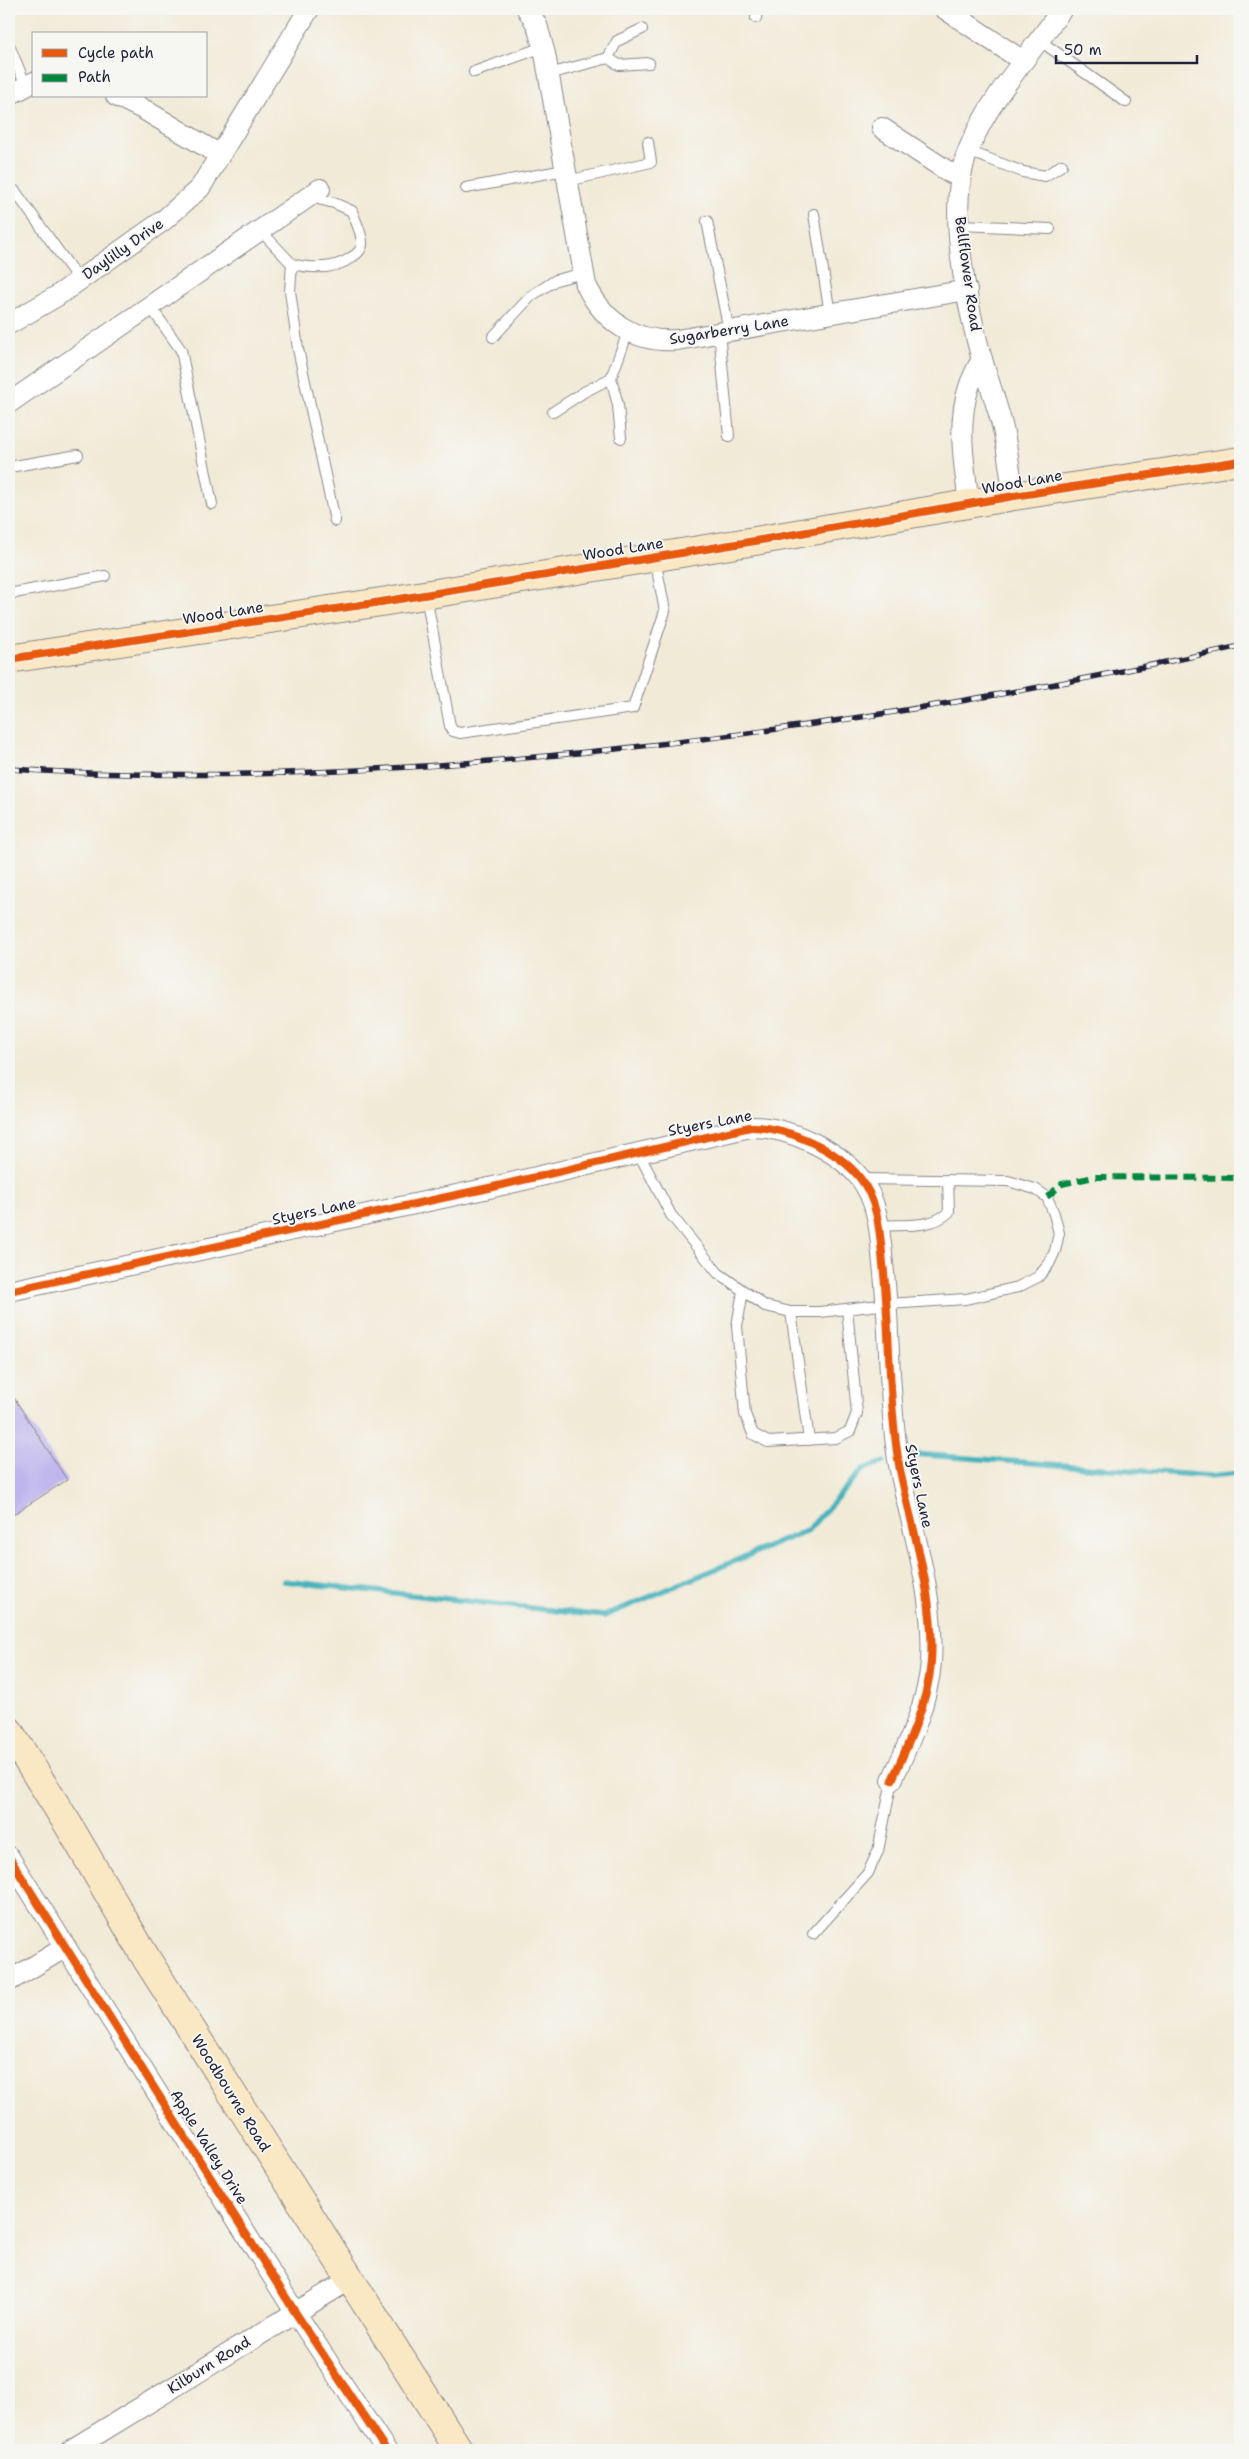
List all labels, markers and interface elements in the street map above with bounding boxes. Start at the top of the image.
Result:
legend [32,32,208,98]
scale bar [1056,32,1198,64]
text: 50 m [1064,40,1102,60]
text: Cycle path [78,43,154,63]
text: Path [78,67,111,87]
street label: Daylilly Drive [78,214,168,284]
street label: Bellflower Road [950,215,986,333]
street label: Sugarberry Lane [668,311,790,349]
street label: Wood Lane [980,465,1064,499]
street label: Wood Lane [581,533,665,565]
street label: Wood Lane [181,597,265,629]
street label: Styers Lane [666,1105,754,1141]
street label: Styers Lane [270,1192,358,1230]
street label: Styers Lane [900,1442,938,1530]
street label: Woodbourne Road [187,2030,275,2156]
street label: Apple Valley Drive [166,2086,252,2208]
street label: Kilburn Road [164,2331,255,2398]

